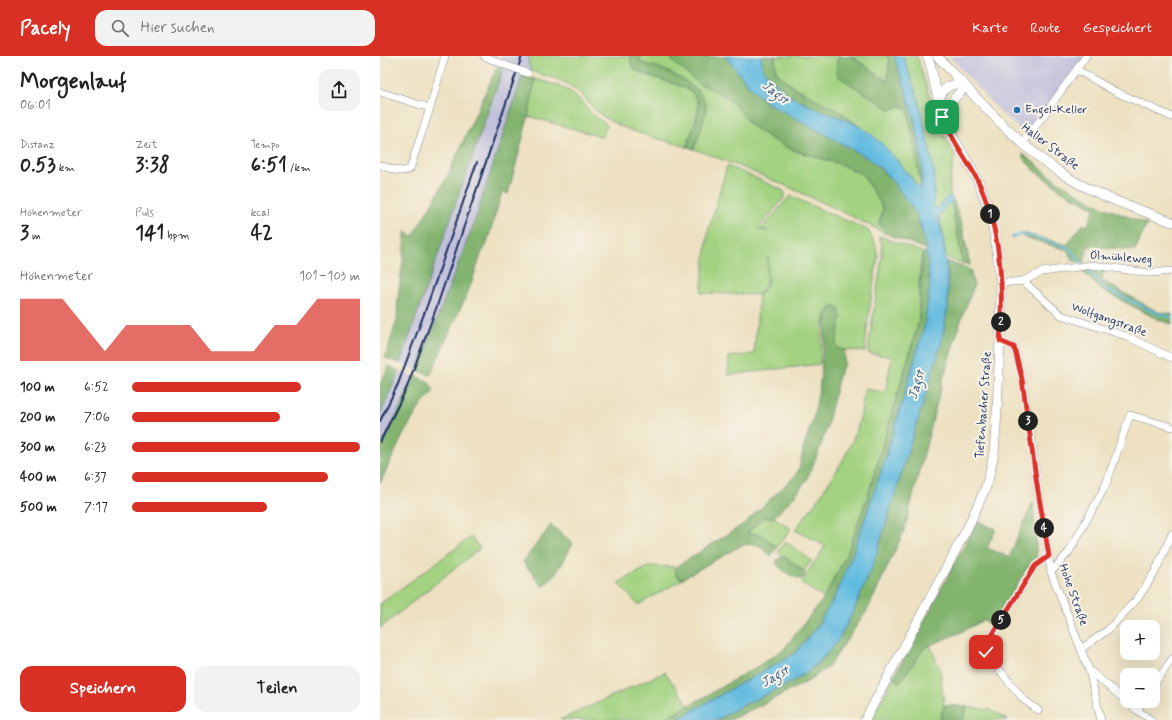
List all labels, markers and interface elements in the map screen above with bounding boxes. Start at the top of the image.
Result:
search box [95,10,375,46]
text: Pacely [20,16,71,41]
icon: search [109,17,131,39]
text: Hier suchen [141,18,215,38]
text: Karte [972,19,1008,37]
text: Route [1030,19,1061,37]
text: Gespeichert [1083,19,1152,37]
text: Morgenlauf [20,68,127,96]
button: share [318,69,360,111]
water label: Jagst [757,77,793,112]
text: 06:01 [20,97,51,114]
pin [925,100,959,134]
place label: Engel-Keller [1025,102,1087,119]
marker: Engel-Keller [1012,105,1022,115]
icon: arrive [931,106,953,128]
street label: Haller Straße [1018,120,1082,174]
text: Distanz [20,138,55,152]
text: Zeit [135,138,158,152]
text: Tempo [251,138,280,152]
text: 0.53 [20,152,56,179]
text: 3:38 [135,152,170,179]
text: 6:51 [251,152,287,179]
text: km [56,161,75,175]
text: /km [287,161,311,175]
pin: 1 [980,204,1000,224]
text: Höhenmeter [20,206,82,220]
text: Puls [135,206,154,220]
text: kcal [251,206,269,220]
text: 1 [988,207,992,221]
text: 3 [20,220,29,247]
text: 141 [135,220,164,247]
text: 42 [251,220,273,247]
text: m [29,229,41,243]
text: bpm [164,229,189,243]
street label: Ölmühleweg [1089,248,1153,268]
text: Höhenmeter [20,268,93,285]
text: 101–103 m [299,268,360,285]
street label: Wolfgangstraße [1069,299,1149,341]
pin: 2 [991,312,1011,332]
text: 2 [998,315,1004,329]
street label: Tiefenbacher Straße [972,351,996,459]
water label: Jagst [905,367,932,402]
text: 100 m [20,379,55,396]
text: 6:52 [84,379,109,396]
text: 200 m [20,409,55,426]
text: 7:06 [84,409,110,426]
pin: 3 [1018,411,1038,431]
text: 3 [1026,414,1030,428]
text: 300 m [20,439,55,456]
text: 6:23 [84,439,106,456]
text: 400 m [20,469,57,486]
text: 6:37 [84,469,107,486]
text: 500 m [20,499,57,516]
text: 7:17 [84,499,108,516]
pin: 4 [1034,518,1054,538]
text: 4 [1041,521,1047,535]
street label: Hohe Straße [1054,562,1092,628]
pin: 5 [991,610,1011,630]
text: 5 [998,613,1004,627]
map controls [1120,620,1160,708]
button: + [1120,620,1160,660]
pin [969,635,1003,669]
icon: check [975,641,997,663]
water label: Jagst [758,661,795,693]
button: Speichern [20,666,186,712]
button: Teilen [194,666,360,712]
button: − [1120,668,1160,708]

